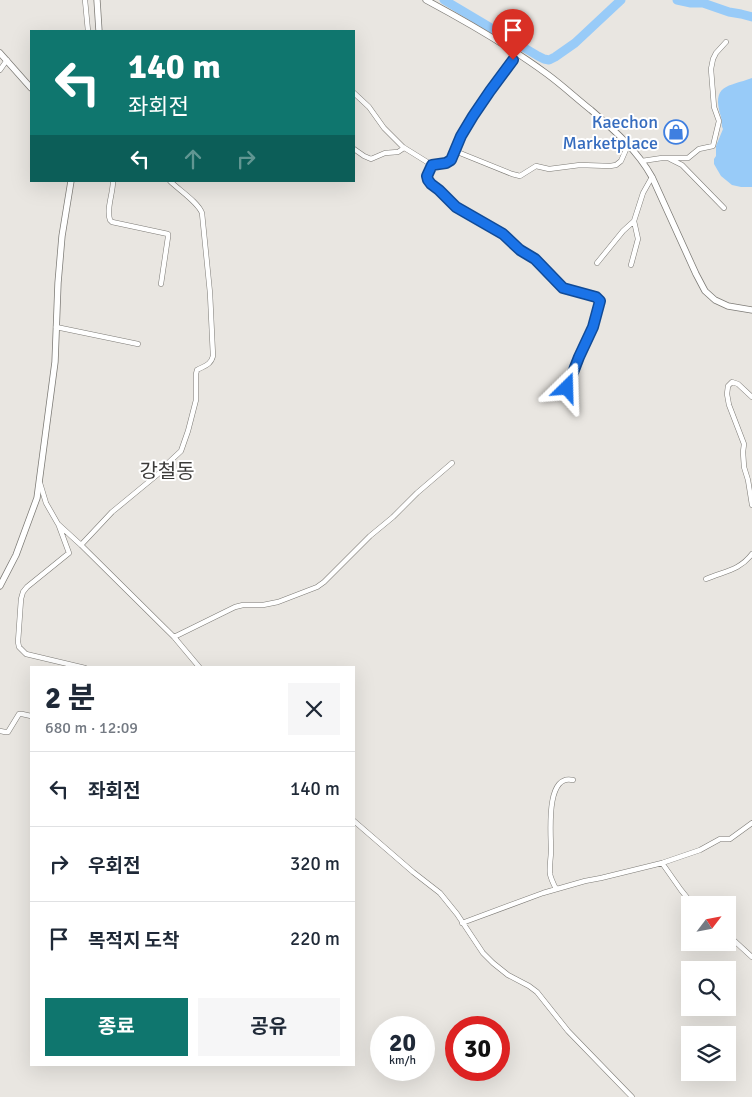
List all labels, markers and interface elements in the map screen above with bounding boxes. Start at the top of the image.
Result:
pin [492,9,534,60]
icon: arrive [499,16,527,44]
text: 140 m [128,45,221,88]
icon: left [45,50,110,115]
text: 좌회전 [128,93,189,120]
place label: Kaechon Marketplace [562,111,658,154]
shop icon: Kaechon Marketplace [663,119,689,145]
icon: left [126,145,154,173]
icon: ahead [179,145,207,173]
icon: right [232,145,260,173]
position arrow [540,361,592,413]
district label: 강철동 [139,459,195,484]
text: 2 분 [45,680,95,717]
button: close [288,683,340,735]
text: 680 m · 12:09 [45,718,138,738]
icon: left [45,775,73,803]
text: 140 m [290,777,340,801]
text: 좌회전 [88,779,140,803]
icon: right [45,850,73,878]
text: 320 m [290,852,340,876]
text: 우회전 [88,854,140,878]
north arrow [681,896,736,951]
map controls [681,896,736,1081]
icon: arrive [45,925,73,953]
text: 220 m [290,927,340,951]
text: 목적지 도착 [88,929,180,953]
button: search [681,961,736,1016]
button: 종료 [45,998,188,1056]
button: 공유 [198,998,340,1056]
speed limit sign: 30 [445,1016,510,1081]
button: layers [681,1026,736,1081]
text: 20 [389,1027,416,1058]
text: km/h [389,1053,416,1068]

